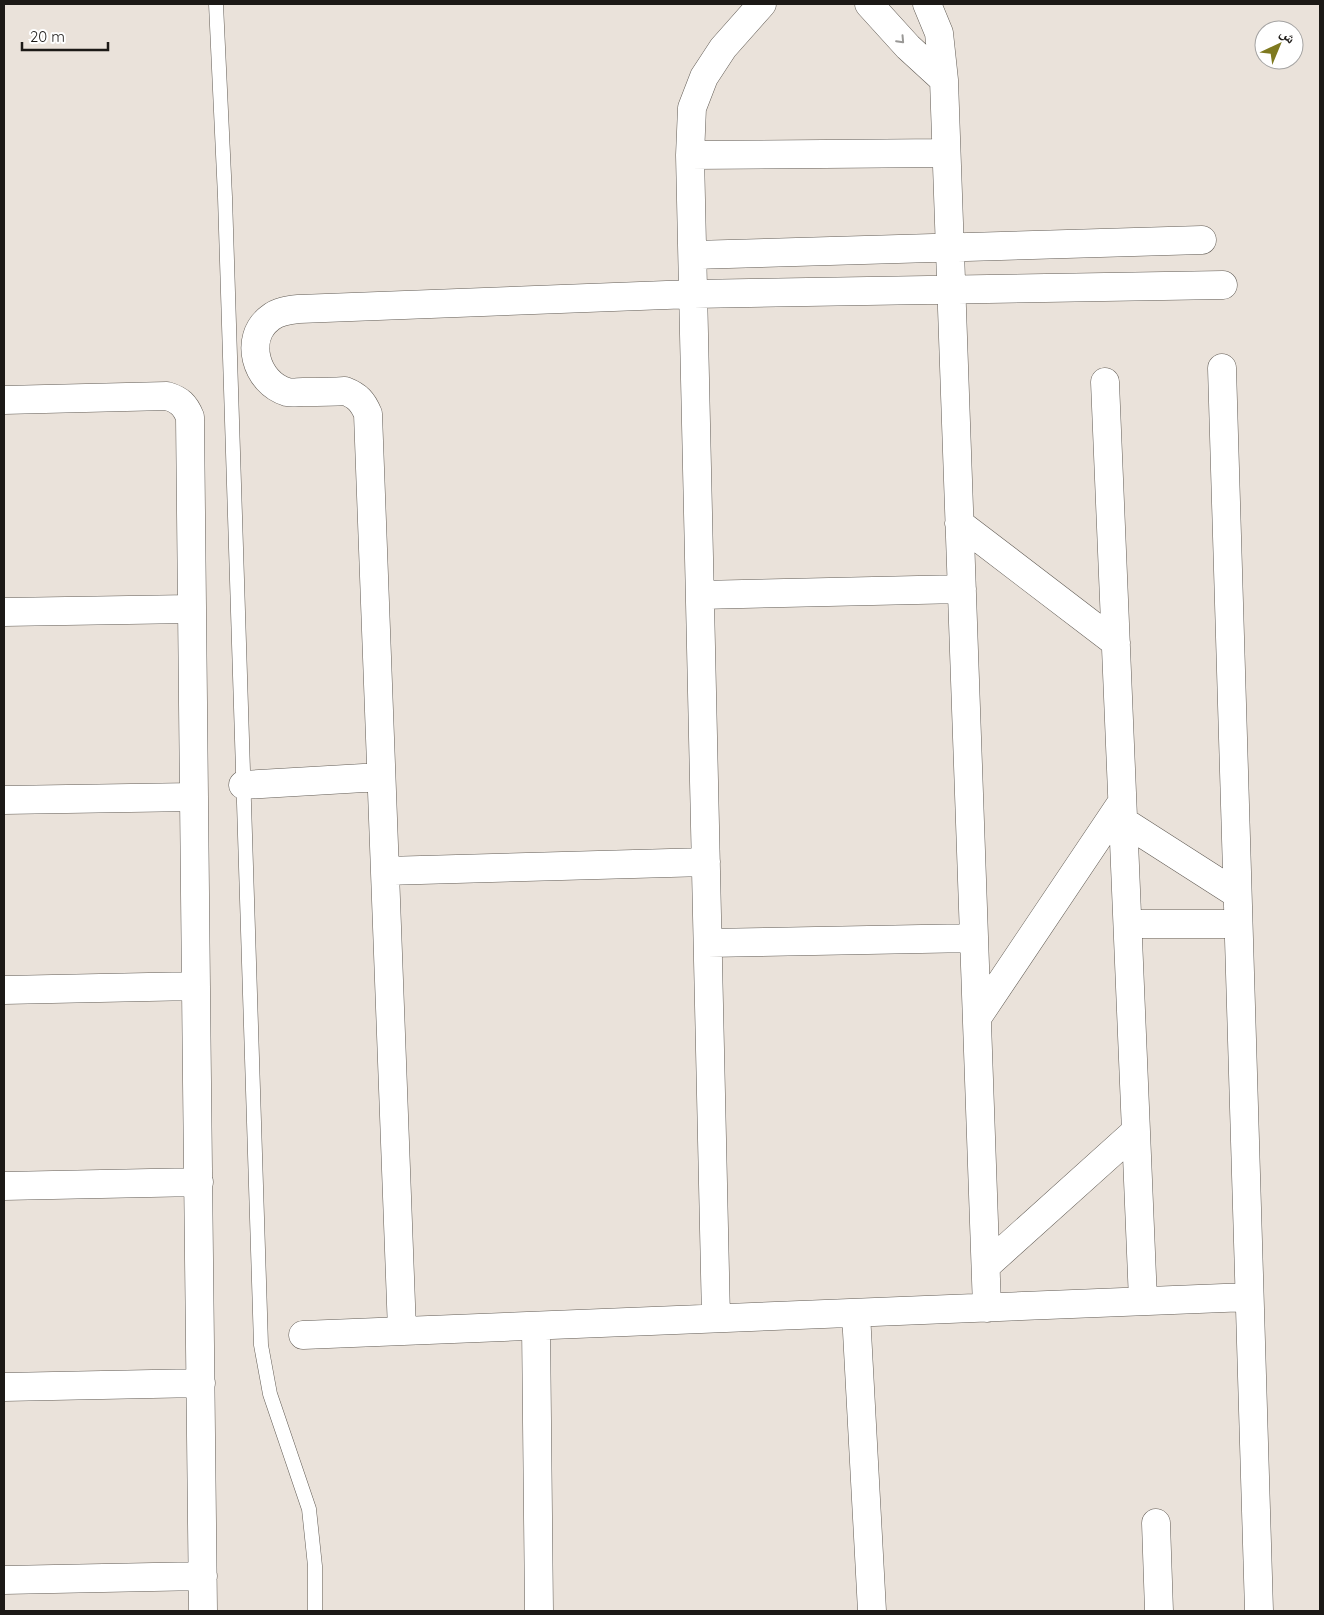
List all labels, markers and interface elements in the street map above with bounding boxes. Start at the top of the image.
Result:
scale bar [22,20,109,52]
north arrow [1254,20,1304,70]
text: ش [1276,24,1300,47]
text: 20 m [30,27,65,46]
one-way arrow [895,34,904,43]

